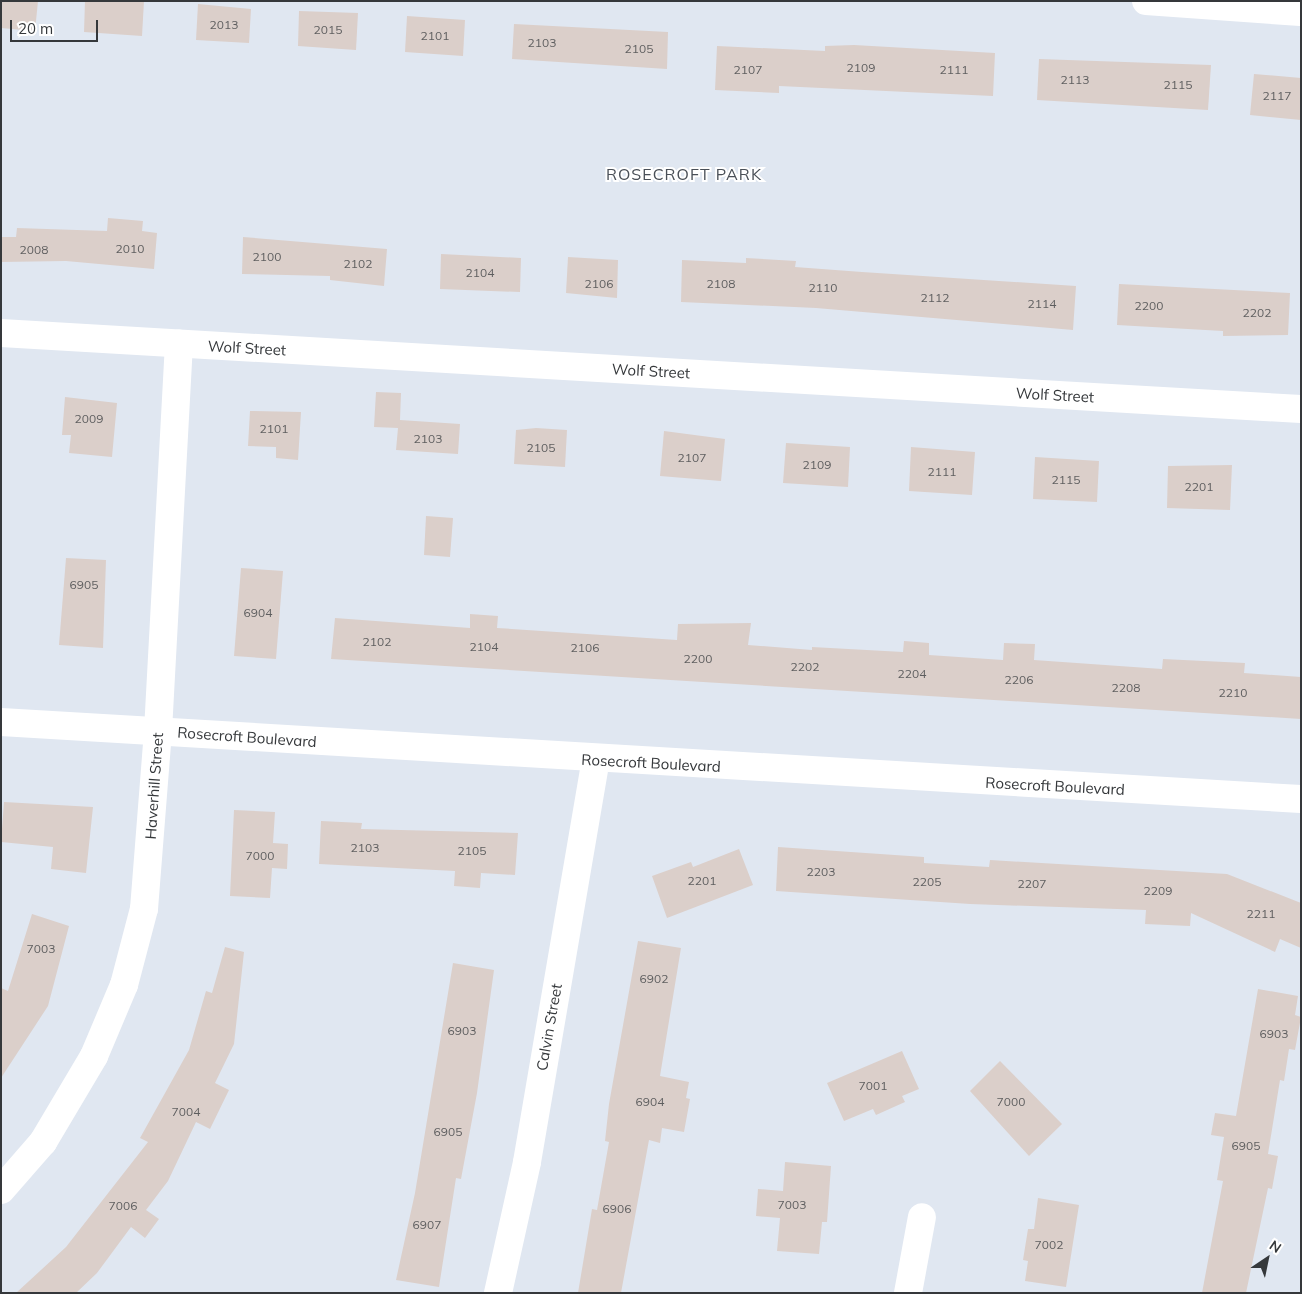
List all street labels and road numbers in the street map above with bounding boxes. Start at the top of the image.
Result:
street label: Wolf Street [207,337,287,359]
street label: Wolf Street [611,360,691,382]
street label: Wolf Street [1015,384,1095,406]
street label: Rosecroft Boulevard [177,723,317,751]
street label: Haverhill Street [141,732,167,840]
street label: Rosecroft Boulevard [581,750,721,776]
street label: Rosecroft Boulevard [985,773,1125,799]
street label: Calvin Street [532,982,566,1072]

